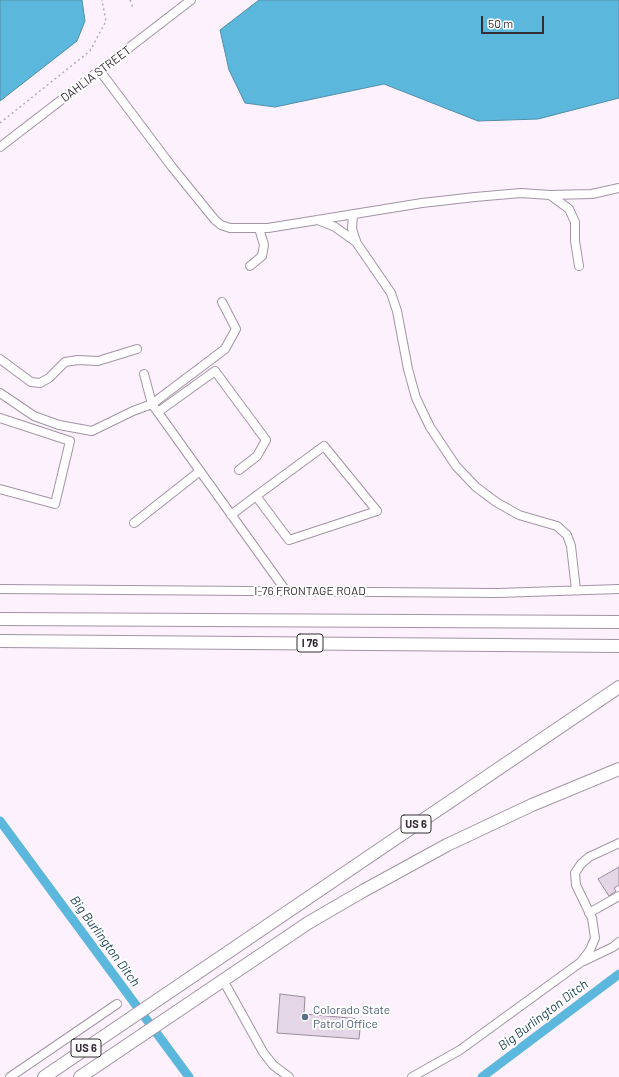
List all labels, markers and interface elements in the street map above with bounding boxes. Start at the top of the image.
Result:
scale bar [483,8,546,34]
text: 50 m [488,16,513,30]
street label: DAHLIA STREET [58,43,134,105]
street label: I-76 FRONTAGE ROAD [254,584,366,598]
road number: I 76 [297,634,323,652]
road number: US 6 [401,815,431,833]
water label: Big Burlington Ditch [67,893,143,989]
water label: Big Burlington Ditch [495,976,591,1054]
place label: Colorado State Patrol Office [313,1003,390,1031]
marker: Colorado State Patrol Office [300,1012,310,1022]
road number: US 6 [71,1039,101,1057]

